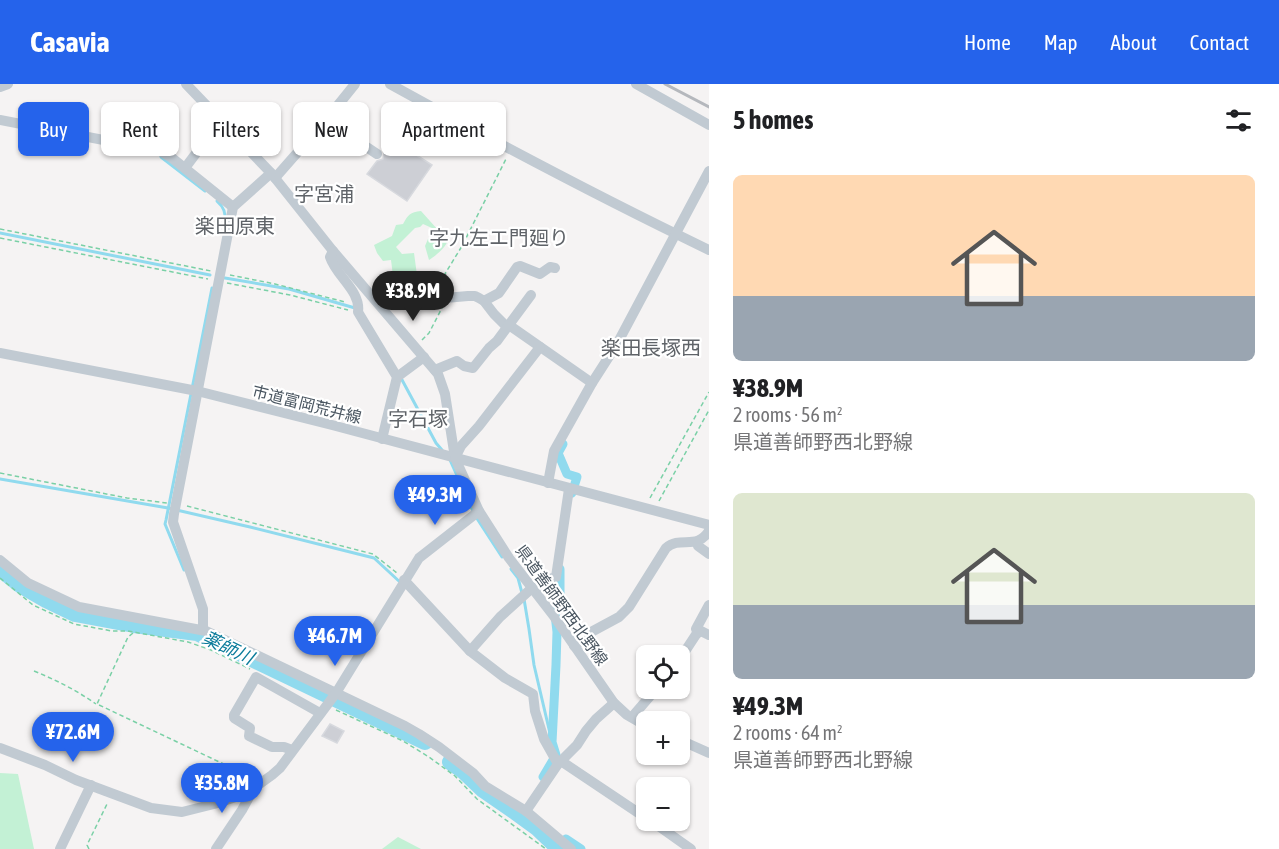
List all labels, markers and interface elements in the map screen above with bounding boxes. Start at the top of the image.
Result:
text: Casavia [30,26,110,58]
text: Home [964,30,1011,54]
text: Map [1044,30,1078,54]
text: About [1111,30,1157,54]
text: Contact [1190,30,1249,54]
chip: Buy [18,102,89,156]
chip: Rent [101,102,179,156]
chip: Filters [191,102,281,156]
chip: New [293,102,369,156]
chip: Apartment [381,102,506,156]
icon: filters [1222,104,1255,137]
text: 5 homes [733,105,813,135]
district label: 字宮浦 [294,182,354,205]
district label: 楽田原東 [195,214,275,237]
icon: home [940,214,1048,322]
district label: 字九左エ門廻り [429,226,569,249]
pin: ¥38.9M [364,271,462,322]
text: ¥38.9M [386,279,440,302]
district label: 楽田長塚西 [601,336,701,359]
text: ¥38.9M [733,373,803,403]
street label: 市道富岡荒井線 [250,382,364,426]
text: 2 rooms · 56 m² [733,403,843,426]
district label: 字石塚 [388,407,448,430]
text: 県道善師野西北野線 [733,430,913,453]
pin: ¥49.3M [386,475,484,526]
text: ¥49.3M [408,483,462,506]
icon: home [940,532,1048,640]
street label: 県道善師野西北野線 [512,541,612,669]
pin: ¥46.7M [286,616,384,667]
text: ¥46.7M [308,624,362,647]
water label: 薬師川 [199,627,259,669]
map controls [636,645,690,831]
button: locate [636,645,690,699]
text: ¥49.3M [733,691,803,721]
button: + [636,711,690,765]
pin: ¥72.6M [24,712,122,763]
text: ¥72.6M [46,720,100,743]
text: 2 rooms · 64 m² [733,721,843,744]
text: 県道善師野西北野線 [733,748,913,771]
pin: ¥35.8M [173,763,271,814]
text: ¥35.8M [195,771,249,794]
button: − [636,777,690,831]

